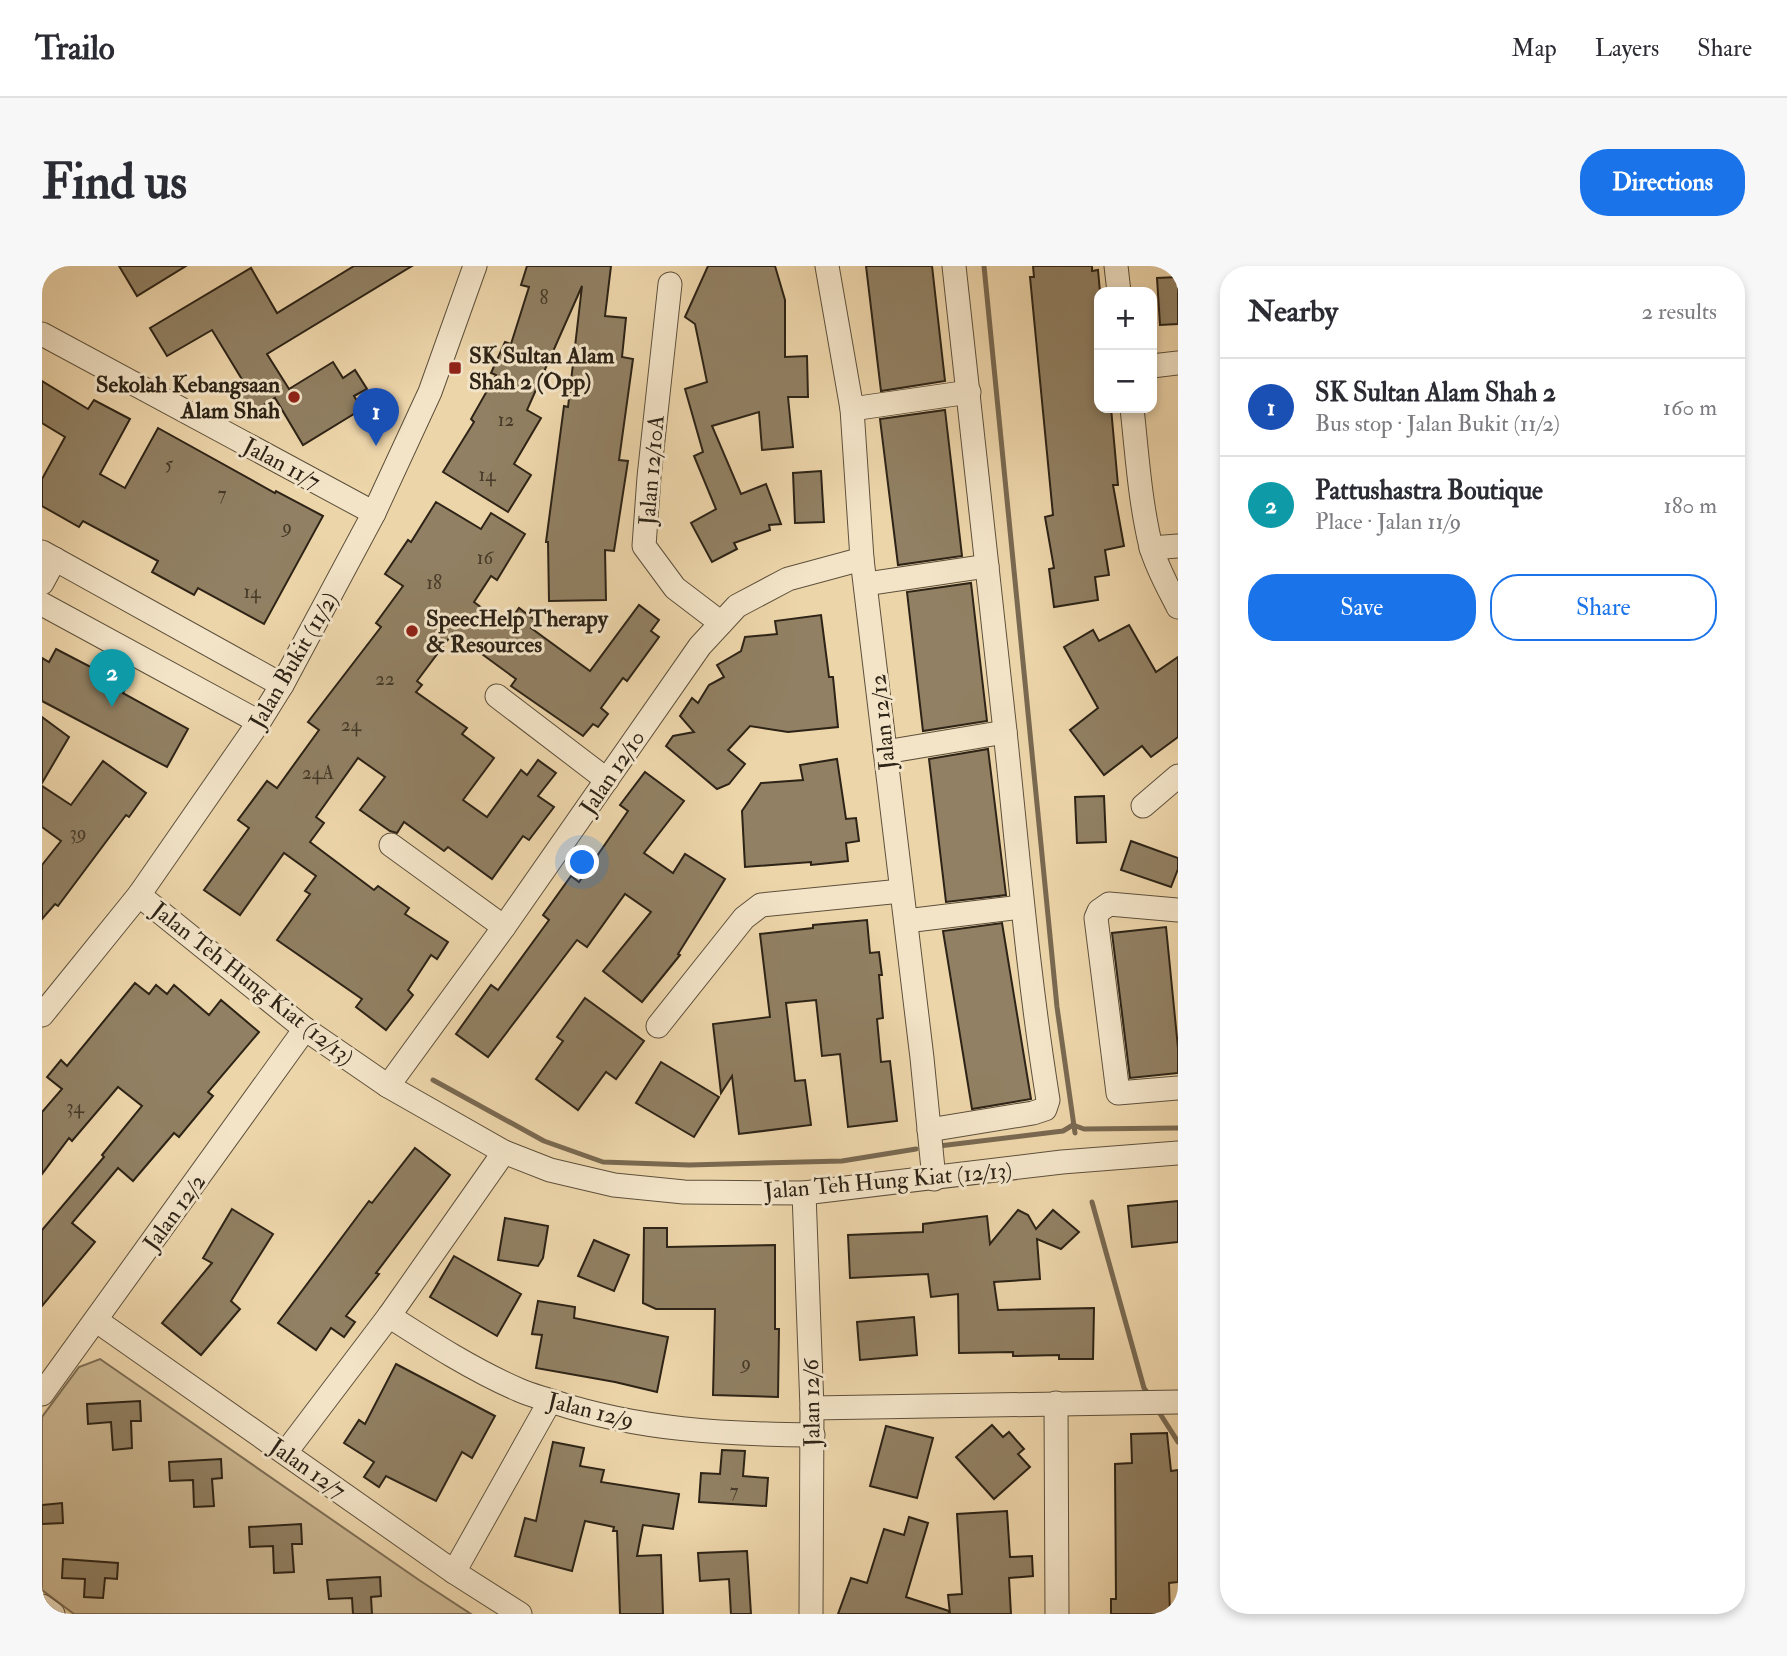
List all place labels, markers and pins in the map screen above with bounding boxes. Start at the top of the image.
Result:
place label: SK Sultan Alam Shah 2 (Opp) [469,341,615,397]
marker: SK Sultan Alam Shah 2 (Opp) [447,360,463,376]
place label: Sekolah Kebangsaan Alam Shah [96,370,280,425]
pin: 1 [353,388,399,446]
marker: Sekolah Kebangsaan Alam Shah [286,389,302,405]
place label: SpeecHelp Therapy & Resources [426,604,609,659]
marker: SpeecHelp Therapy & Resources [404,623,420,639]
pin: 2 [89,649,135,707]

